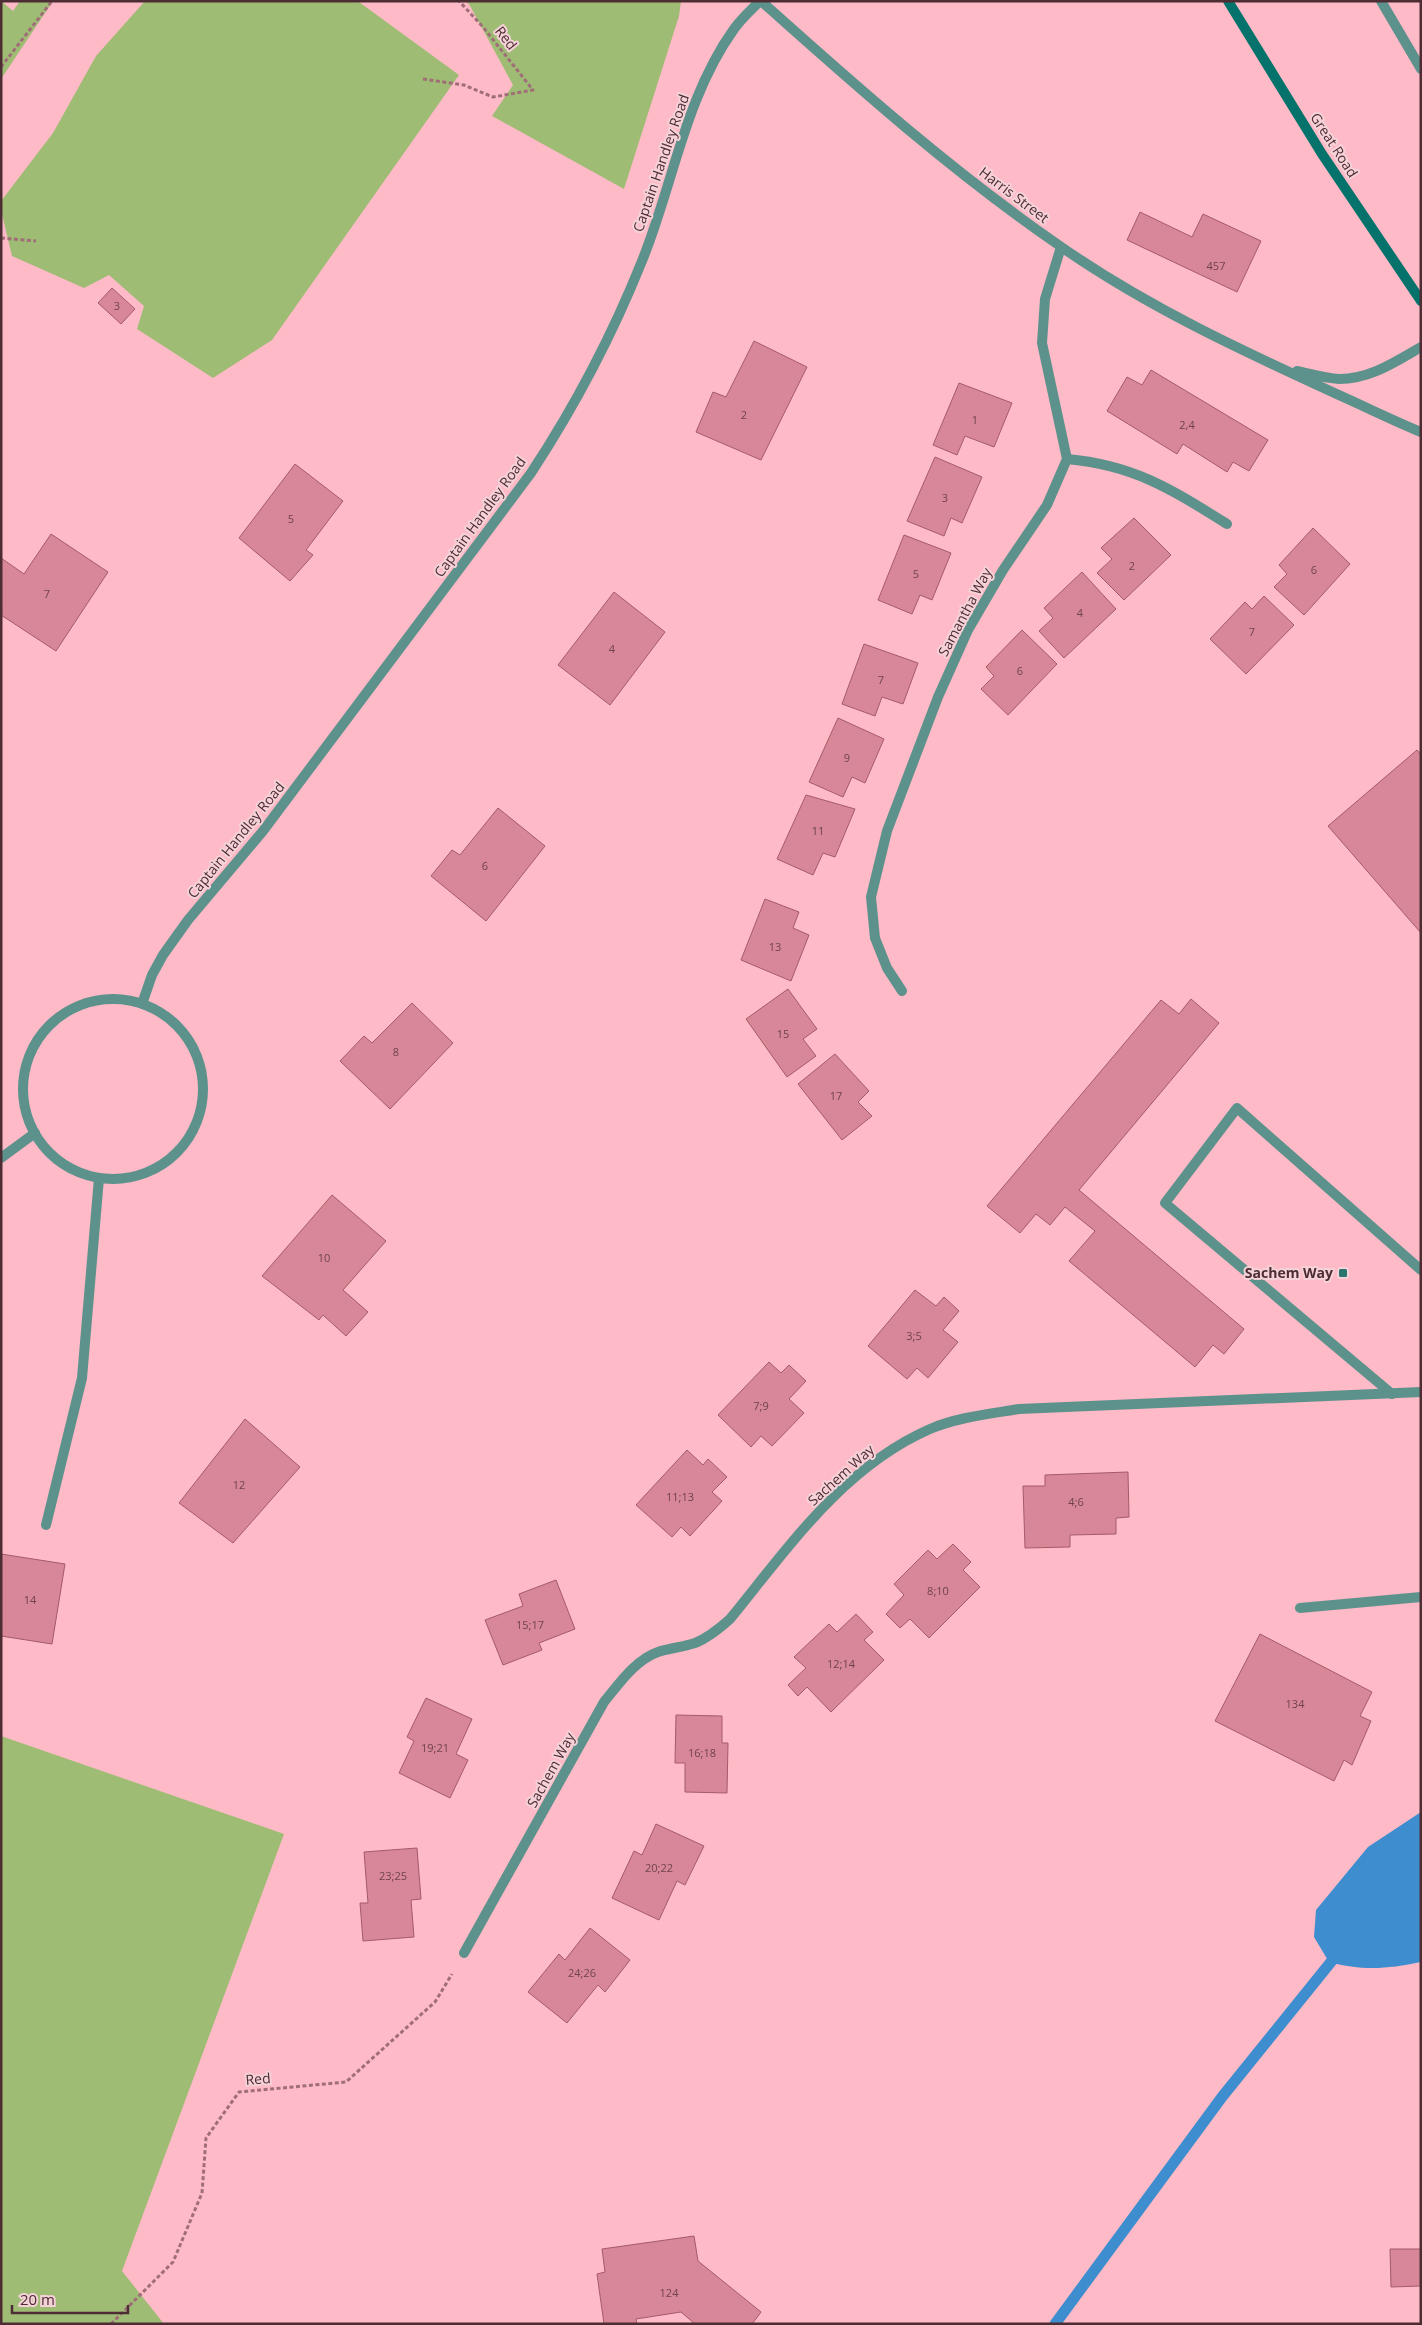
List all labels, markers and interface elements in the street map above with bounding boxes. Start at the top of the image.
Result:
street label: Red [491,22,522,53]
street label: Captain Handley Road [628,91,693,234]
street label: Great Road [1306,109,1362,181]
street label: Harris Street [976,162,1053,227]
house number: 457 [1207,258,1225,273]
house number: 3 [114,298,120,313]
house number: 2 [741,407,747,422]
house number: 1 [972,412,978,427]
house number: 2,4 [1179,417,1195,432]
street label: Captain Handley Road [429,453,530,581]
house number: 3 [942,490,948,505]
house number: 5 [288,511,294,526]
house number: 2 [1129,558,1135,573]
house number: 6 [1311,562,1317,577]
street label: Samantha Way [933,563,996,659]
house number: 5 [913,566,919,581]
house number: 7 [44,586,50,601]
house number: 4 [1077,605,1084,620]
house number: 7 [1249,624,1255,639]
house number: 4 [609,641,616,656]
house number: 6 [1017,663,1023,678]
house number: 7 [878,672,884,687]
house number: 9 [844,750,850,765]
street label: Captain Handley Road [183,778,288,902]
house number: 11 [812,823,824,838]
house number: 6 [482,858,488,873]
house number: 13 [769,939,781,954]
house number: 15 [777,1026,789,1041]
house number: 8 [393,1044,399,1059]
house number: 17 [830,1088,842,1103]
house number: 10 [318,1250,330,1265]
place label: Sachem Way [1245,1263,1333,1282]
marker: Sachem Way [1337,1267,1349,1279]
house number: 3;5 [906,1328,922,1343]
house number: 7;9 [753,1398,769,1413]
street label: Sachem Way [803,1439,879,1509]
house number: 12 [233,1477,245,1492]
house number: 11;13 [666,1489,694,1504]
house number: 4;6 [1068,1494,1084,1509]
house number: 8;10 [927,1583,949,1598]
house number: 14 [24,1592,37,1607]
house number: 15;17 [516,1617,544,1632]
house number: 12;14 [827,1656,856,1671]
house number: 134 [1286,1696,1305,1711]
street label: Sachem Way [522,1728,579,1811]
house number: 19;21 [421,1740,449,1755]
house number: 16;18 [688,1745,716,1760]
house number: 20;22 [645,1860,673,1875]
house number: 23;25 [379,1868,407,1883]
house number: 24;26 [568,1965,596,1980]
street label: Red [245,2068,271,2089]
scale bar [12,2282,129,2314]
house number: 124 [660,2285,679,2300]
text: 20 m [20,2289,55,2309]

